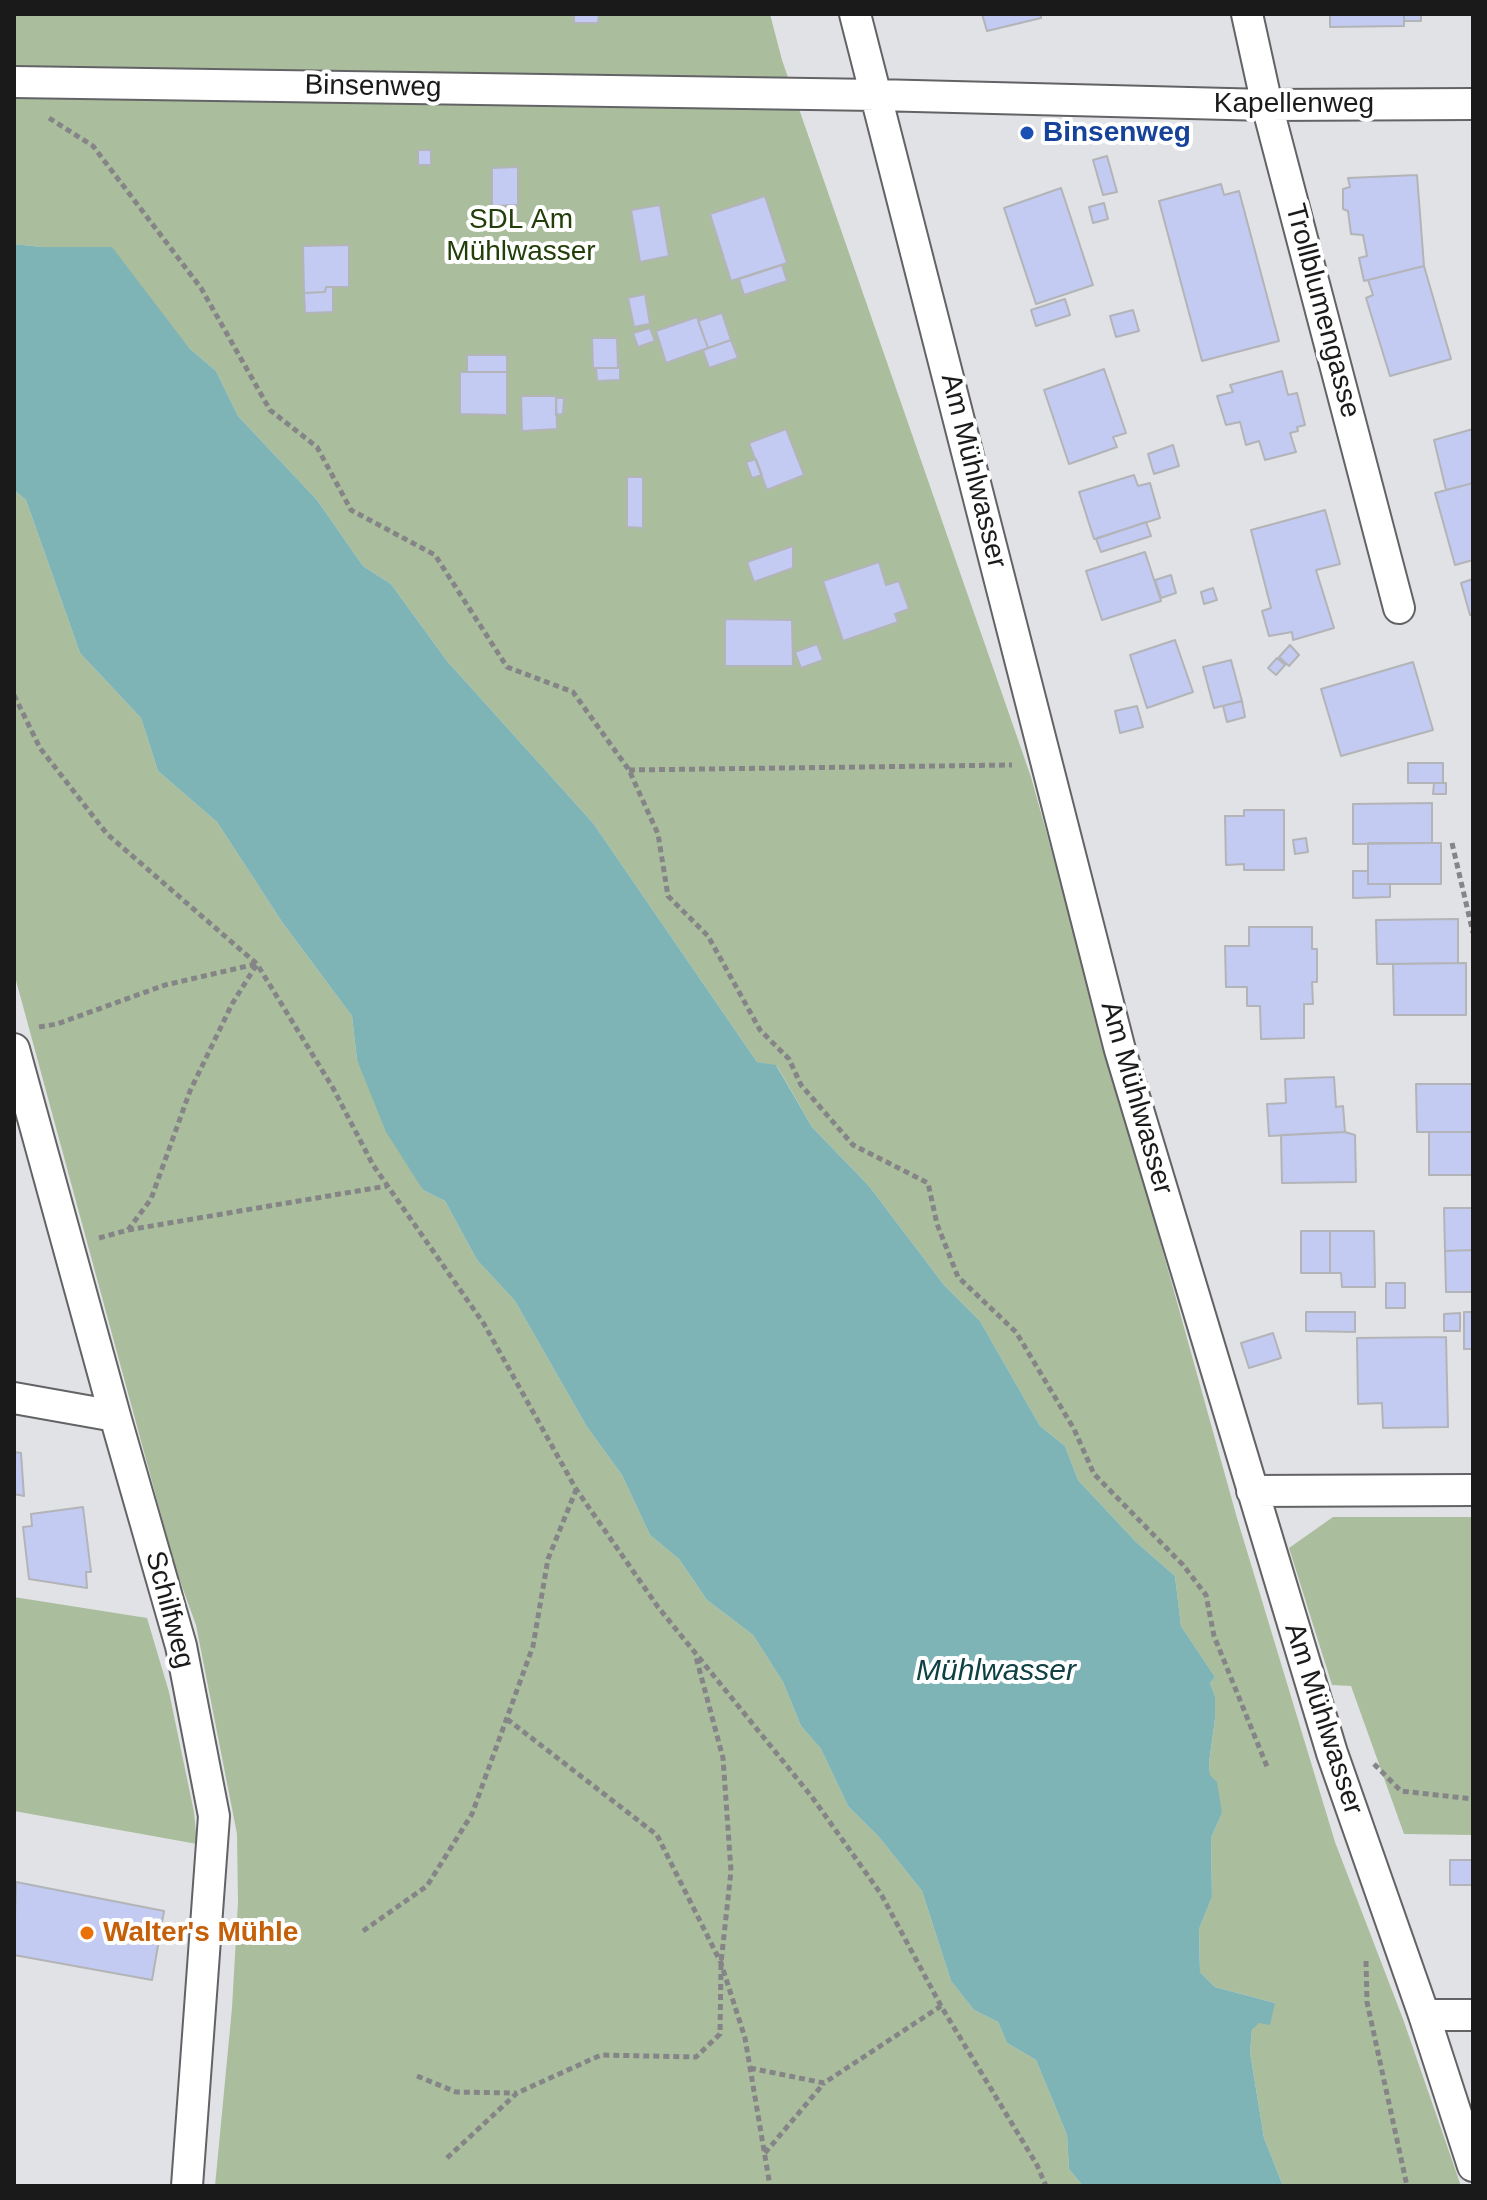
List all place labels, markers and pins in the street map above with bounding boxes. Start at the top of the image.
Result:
place label: Binsenweg [1043,116,1191,150]
marker: Binsenweg [1018,124,1036,142]
place label: Walter's Mühle [103,1916,298,1950]
marker: Walter's Mühle [78,1924,96,1942]

